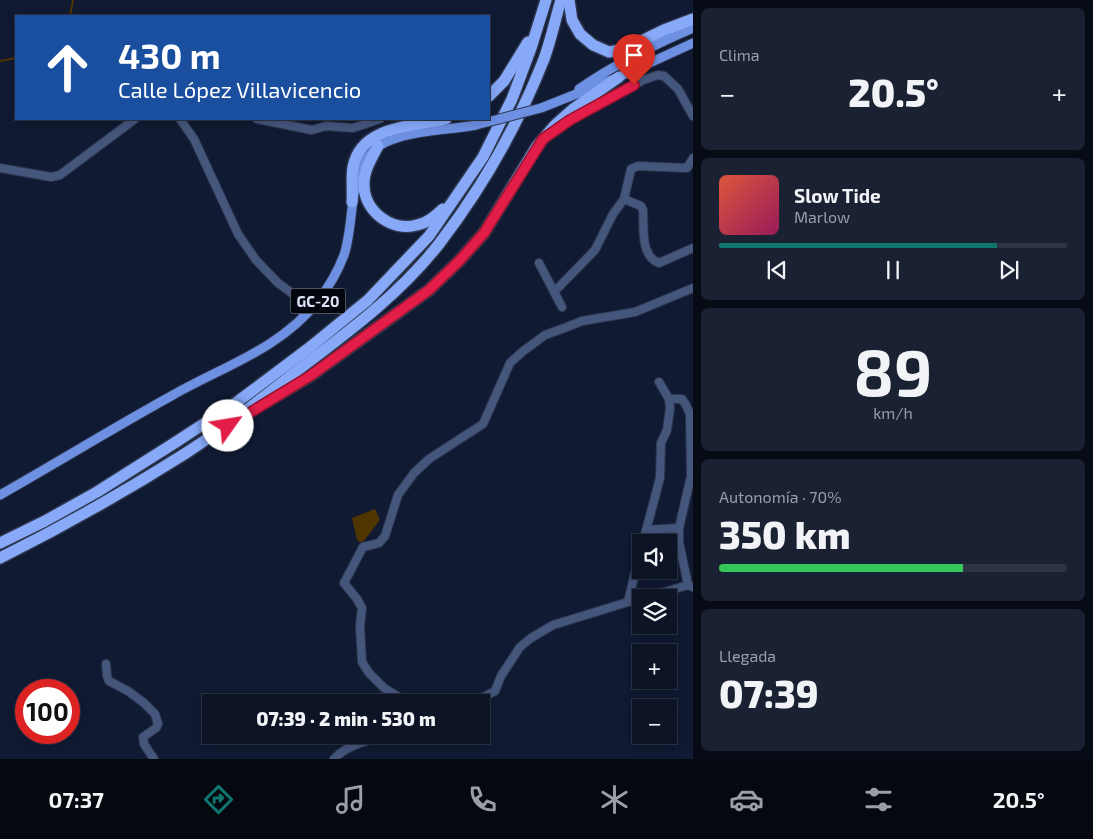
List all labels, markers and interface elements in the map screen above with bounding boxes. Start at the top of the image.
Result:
text: 430 m [118,34,221,76]
pin [613,34,655,85]
icon: ahead [35,35,100,100]
icon: arrive [620,41,648,69]
text: Clima [719,45,760,64]
text: 20.5° [848,69,939,115]
text: Calle López Villavicencio [118,76,361,102]
text: − [719,76,735,110]
text: + [1052,76,1067,110]
text: Slow Tide [794,184,881,207]
text: Marlow [794,207,850,226]
icon: previous [763,256,791,284]
icon: pause [879,256,907,284]
icon: next [995,256,1023,284]
road number: GC-20 [290,288,346,314]
text: 89 [854,331,932,409]
position arrow [201,399,253,451]
text: km/h [873,403,913,422]
text: Autonomía · 70% [719,487,841,506]
text: 350 km [719,511,851,557]
map controls [632,534,677,744]
button: sound [632,534,677,579]
button: layers [632,589,677,634]
button: + [632,644,677,689]
text: Llegada [719,646,776,665]
text: 07:39 [719,670,819,716]
speed limit sign: 100 [15,679,80,744]
button: − [632,699,677,744]
text: 07:39 · 2 min · 530 m [256,707,436,730]
icon: directions [201,782,236,817]
icon: music [333,782,368,817]
icon: phone [465,782,500,817]
icon: climate [597,782,632,817]
icon: car [729,782,764,817]
icon: filters [861,782,896,817]
text: 07:37 [49,786,104,812]
text: 20.5° [993,786,1045,812]

